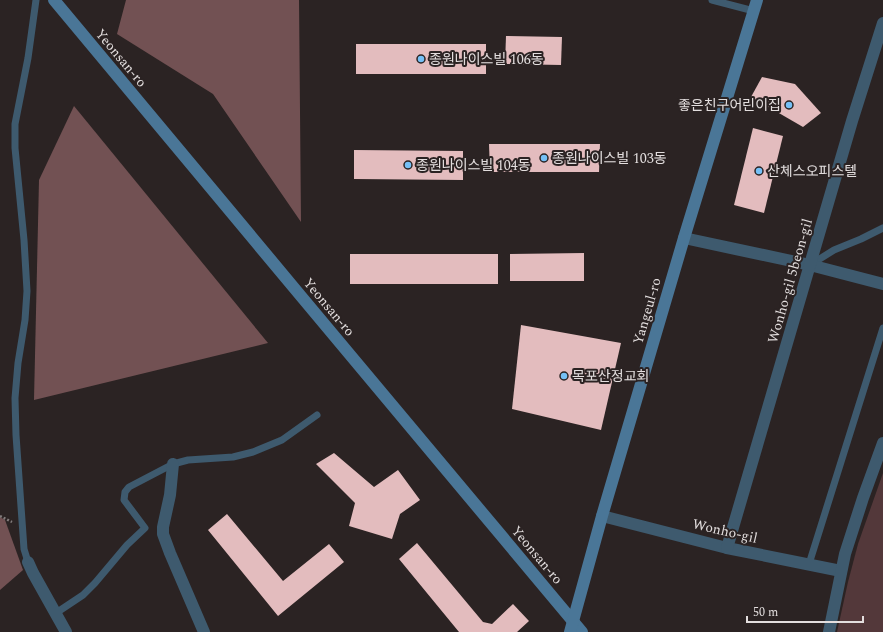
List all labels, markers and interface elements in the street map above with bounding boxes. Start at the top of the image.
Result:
street label: Yeonsan-ro [90,24,152,92]
place label: 종원나이스빌 106동 [429,49,544,70]
marker: 종원나이스빌 106동 [416,54,426,64]
place label: 좋은친구어린이집 [678,95,781,116]
marker: 좋은친구어린이집 [784,100,794,110]
place label: 종원나이스빌 103동 [552,148,667,169]
marker: 종원나이스빌 103동 [539,153,549,163]
place label: 종원나이스빌 104동 [416,155,531,176]
marker: 종원나이스빌 104동 [403,160,413,170]
place label: 산체스오피스텔 [767,161,857,182]
marker: 산체스오피스텔 [754,166,764,176]
street label: Wonho-gil 5beon-gil [762,216,818,346]
street label: Yeonsan-ro [298,273,360,341]
street label: Yangeul-ro [627,275,667,347]
place label: 목포산정교회 [572,366,649,387]
marker: 목포산정교회 [559,371,569,381]
street label: Wonho-gil [690,513,760,549]
street label: Yeonsan-ro [506,521,568,589]
scale bar [747,598,863,624]
text: 50 m [753,603,778,622]

